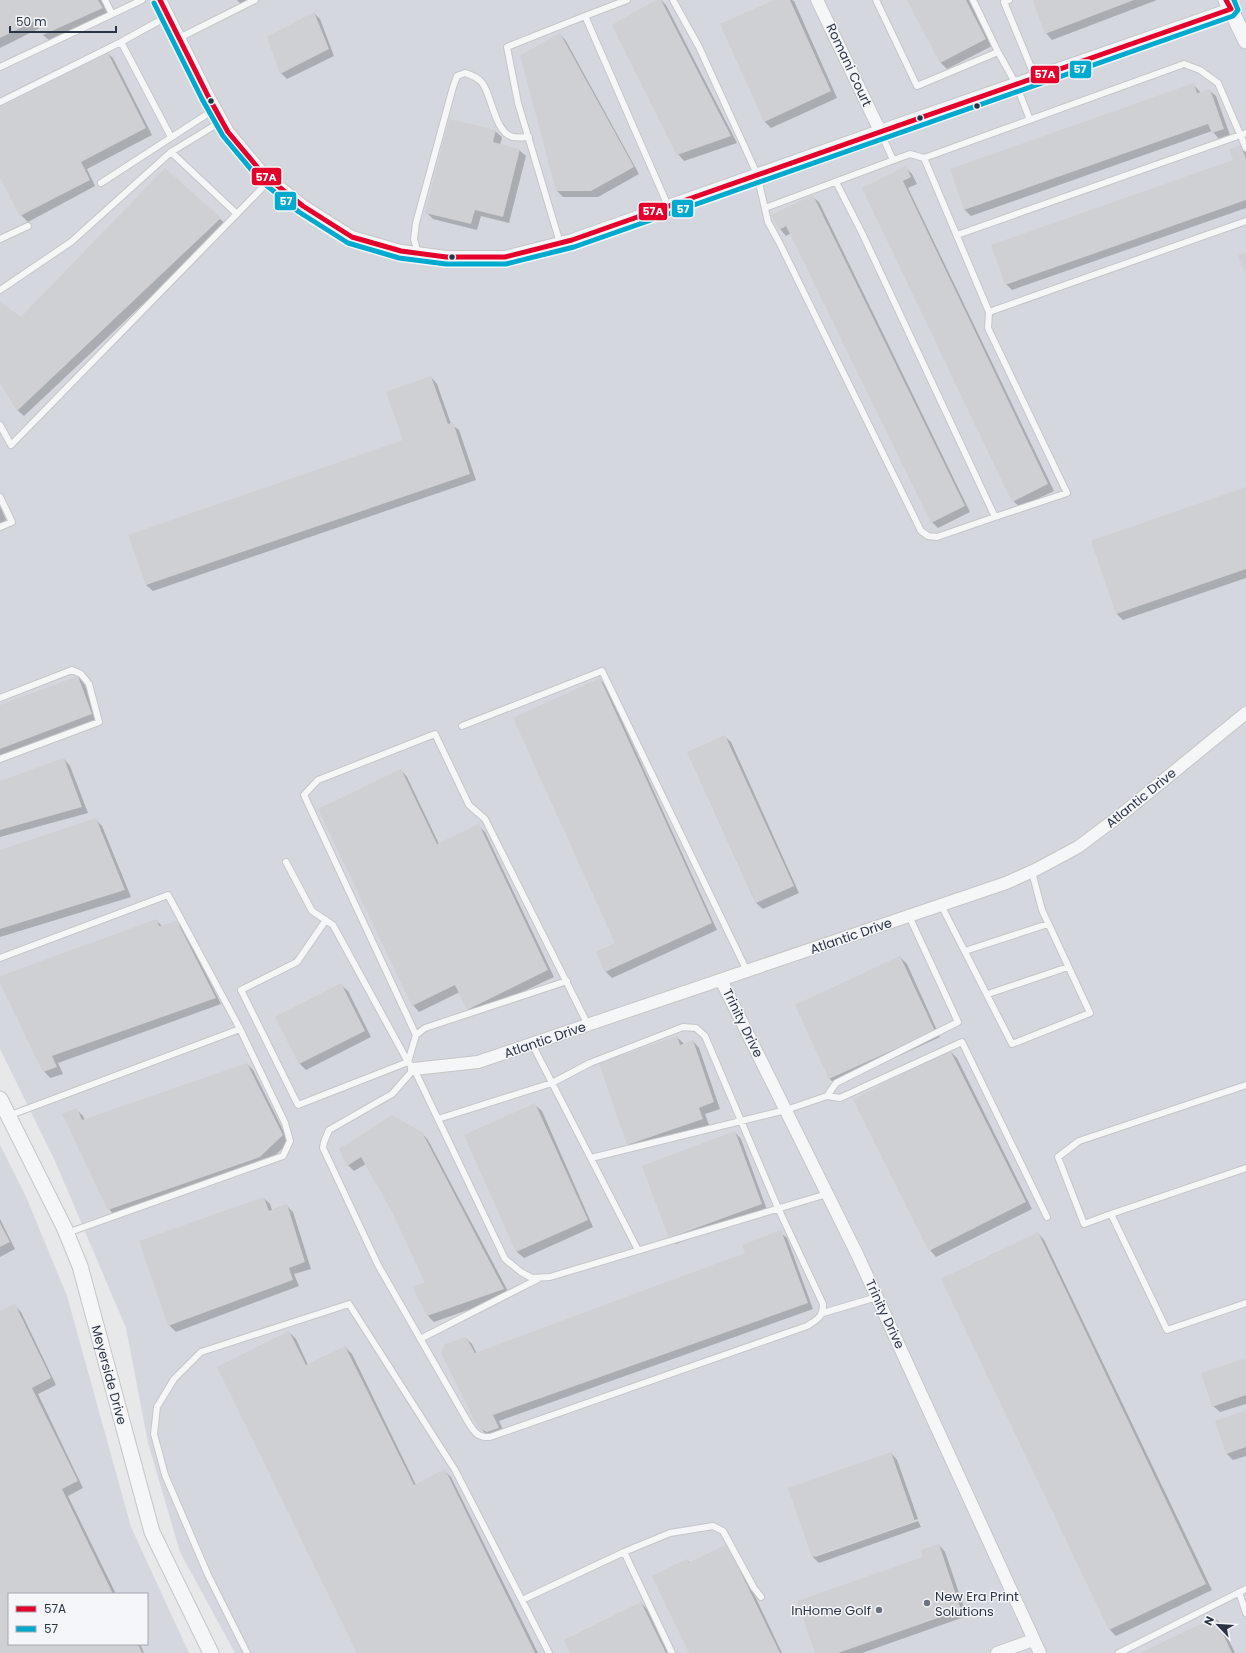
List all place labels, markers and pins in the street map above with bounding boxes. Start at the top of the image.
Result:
unlabelled marker [206,96,216,106]
unlabelled marker [972,101,982,111]
unlabelled marker [915,113,925,123]
unlabelled marker [447,252,457,262]
place label: New Era Print Solutions [935,1587,1019,1621]
marker: New Era Print Solutions [922,1598,932,1608]
place label: InHome Golf [791,1601,871,1620]
marker: InHome Golf [874,1605,884,1615]

